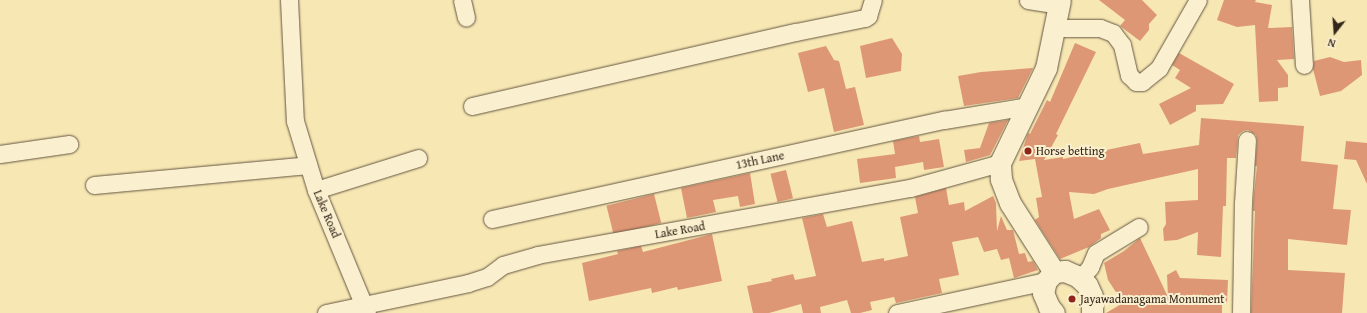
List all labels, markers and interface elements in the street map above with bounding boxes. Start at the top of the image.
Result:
north arrow [1315,12,1355,52]
text: N [1326,35,1337,52]
place label: Horse betting [1036,144,1104,158]
marker: Horse betting [1023,146,1033,156]
street label: 13th Lane [735,148,785,172]
street label: Lake Road [310,188,344,240]
street label: Lake Road [654,219,706,241]
place label: Jayawadanagama Monument [1080,292,1225,306]
marker: Jayawadanagama Monument [1067,294,1077,304]

